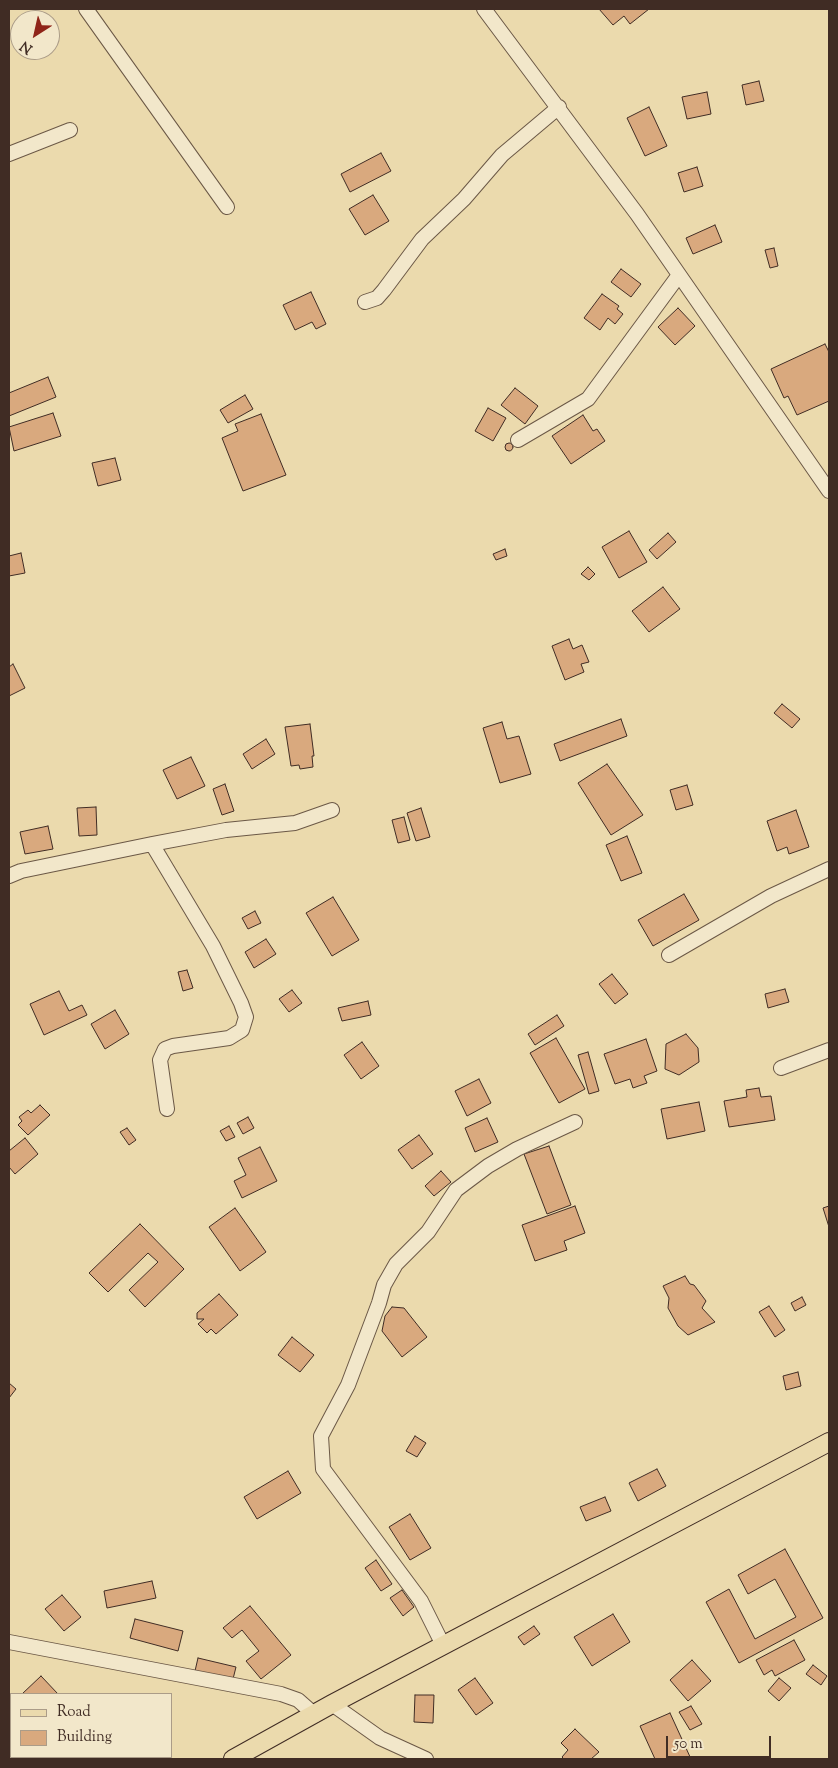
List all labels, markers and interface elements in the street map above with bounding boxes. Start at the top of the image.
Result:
north arrow [10,10,60,60]
text: N [17,35,37,58]
legend [10,1693,172,1758]
text: Road [57,1702,91,1723]
scale bar [668,1726,773,1758]
text: Building [57,1727,112,1748]
text: 50 m [674,1734,703,1755]

